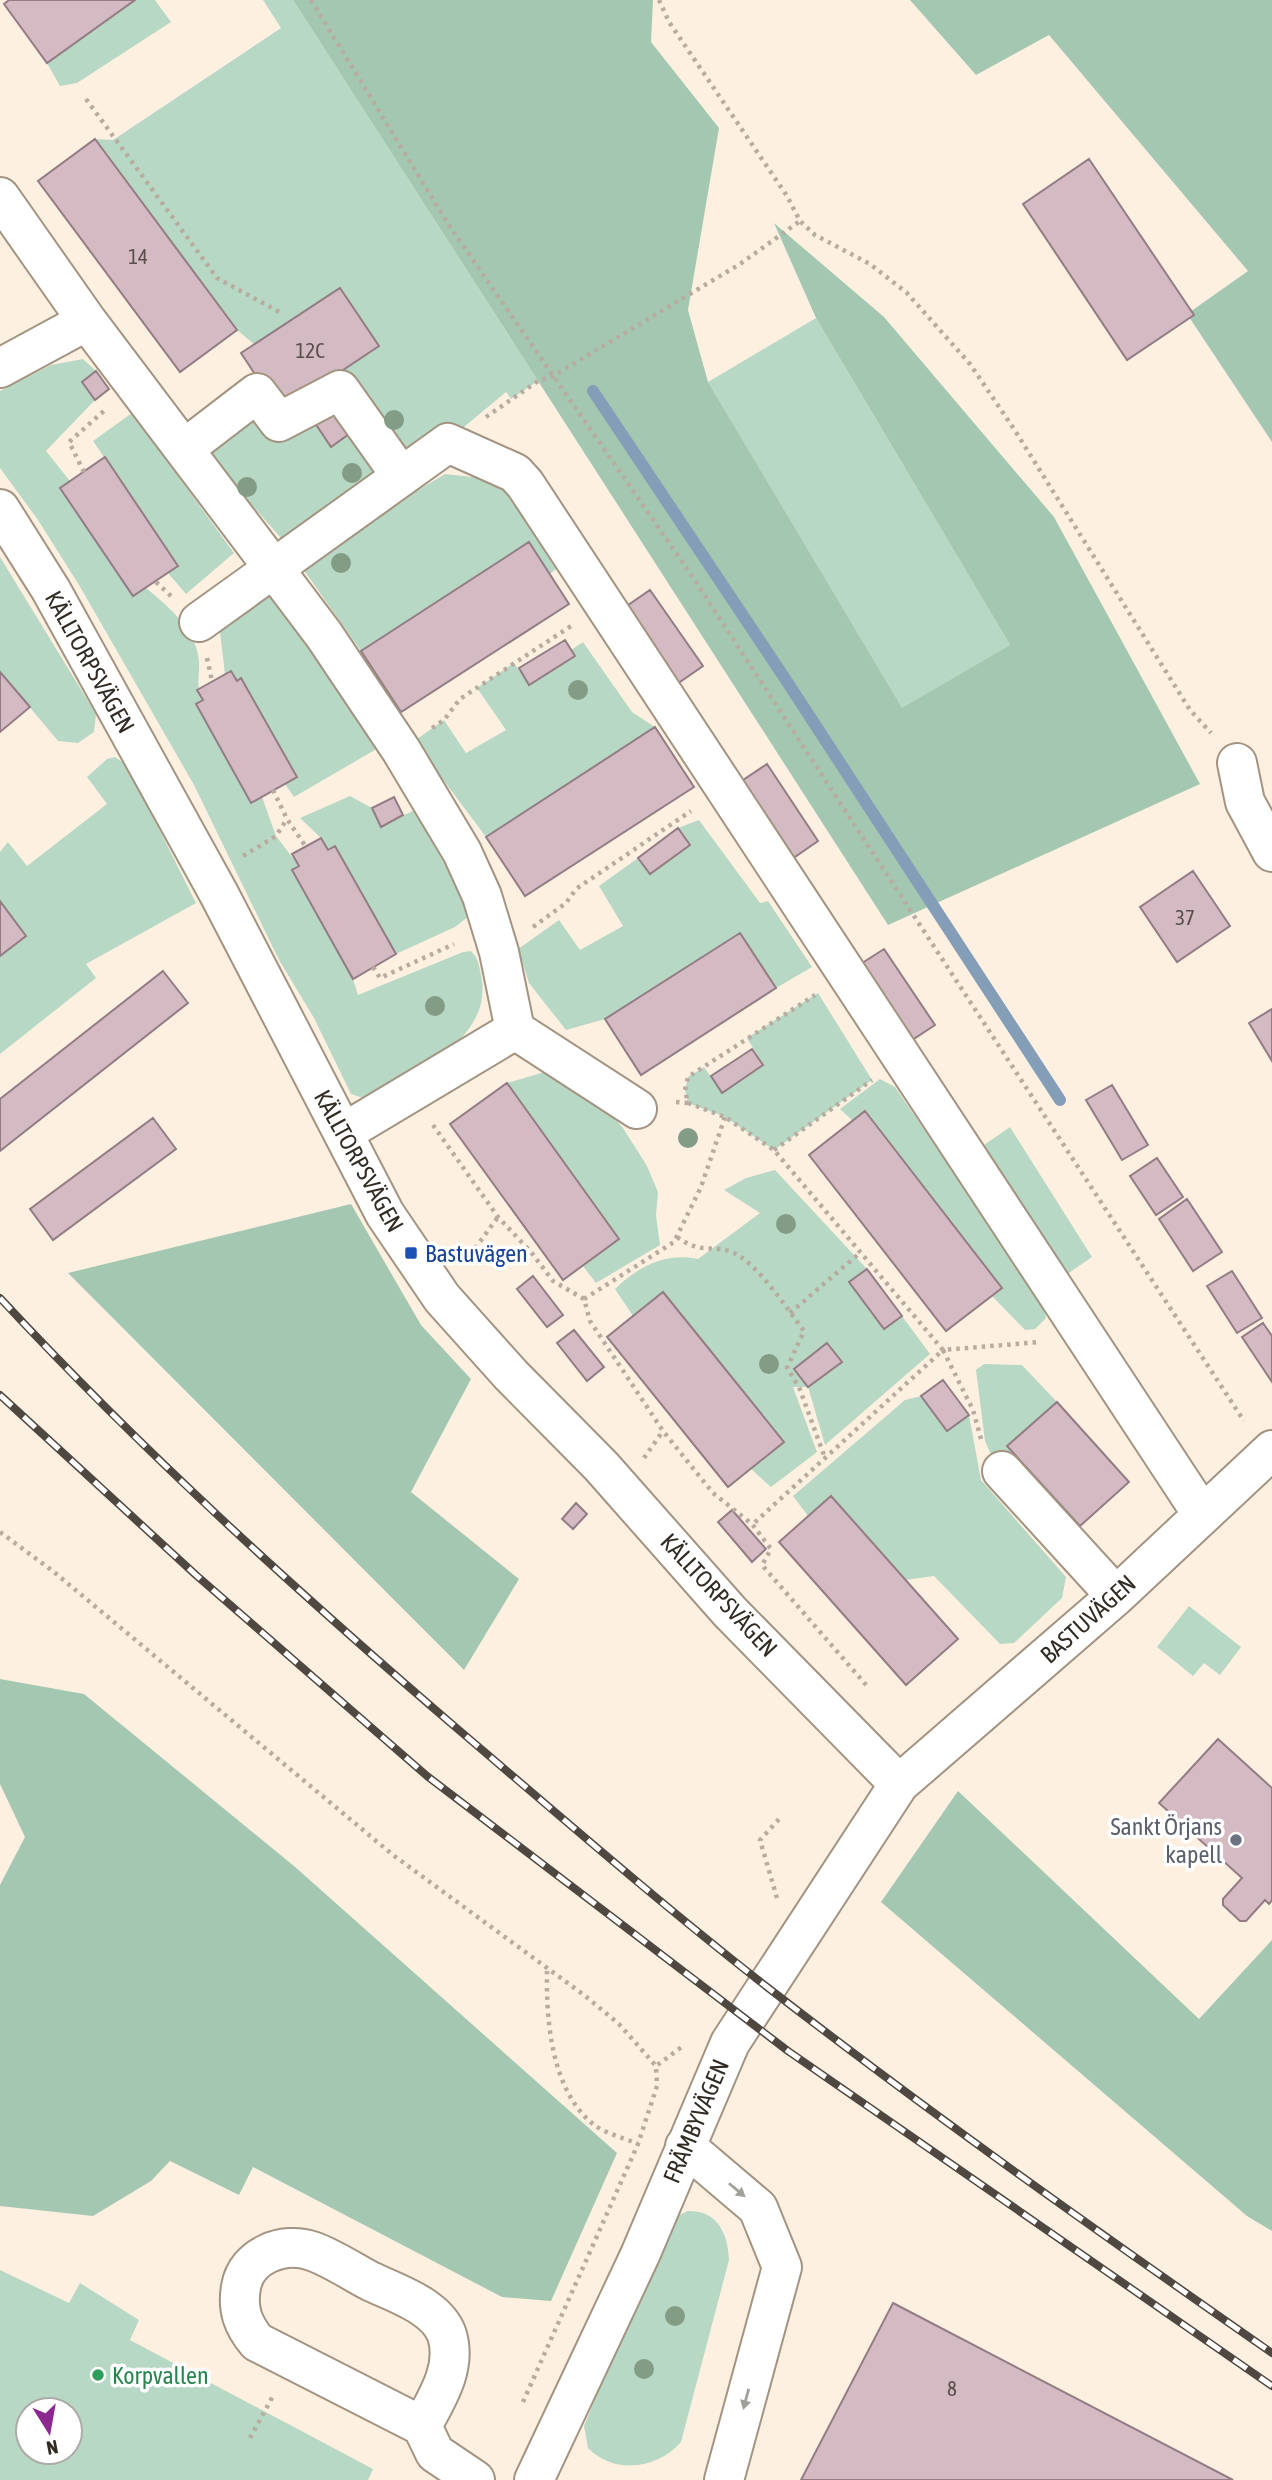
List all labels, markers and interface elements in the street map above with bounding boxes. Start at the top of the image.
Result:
house number: 14 [128,244,148,268]
house number: 12C [295,338,325,362]
street label: KÄLLTORPSVÄGEN [40,586,140,738]
house number: 37 [1175,905,1195,929]
street label: KÄLLTORPSVÄGEN [309,1085,409,1237]
place label: Bastuvägen [425,1240,528,1267]
marker: Bastuvägen [403,1245,419,1261]
street label: KÄLLTORPSVÄGEN [655,1528,783,1662]
street label: BASTUVÄGEN [1035,1569,1141,1669]
place label: Sankt Örjans kapell [1110,1813,1223,1868]
marker: Sankt Örjans kapell [1228,1832,1244,1848]
street label: FRÄMBYVÄGEN [658,2055,734,2187]
one-way arrow [728,2182,746,2198]
place label: Korpvallen [112,2362,209,2389]
marker: Korpvallen [90,2367,106,2383]
house number: 8 [947,2376,957,2400]
one-way arrow [741,2388,751,2409]
north arrow [14,2396,84,2466]
text: N [45,2436,60,2460]

